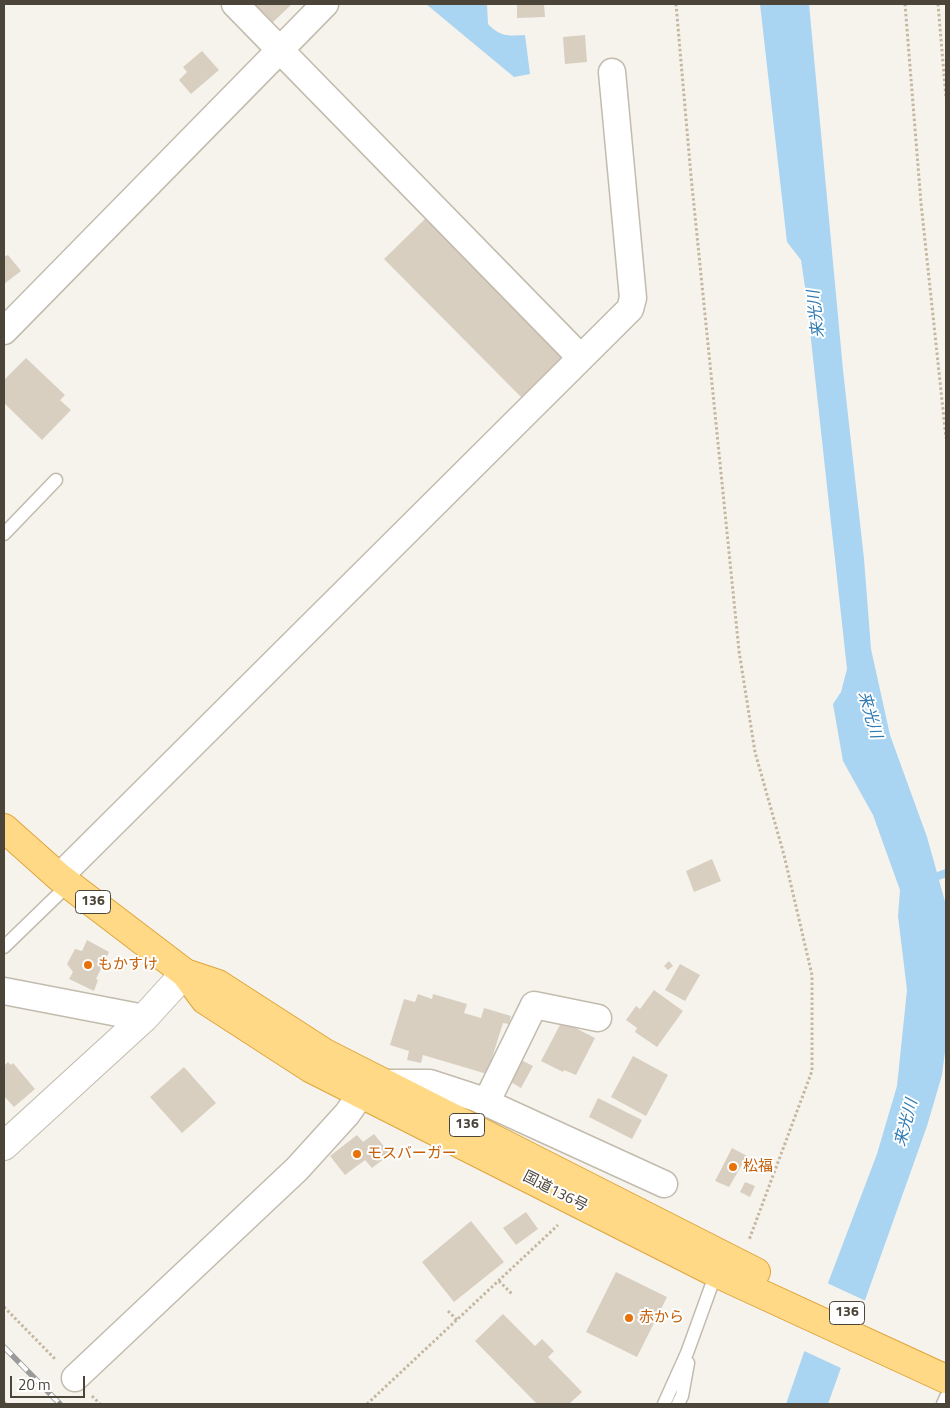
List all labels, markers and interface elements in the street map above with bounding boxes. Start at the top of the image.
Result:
water label: 来光川 [805,289,829,339]
water label: 来光川 [853,689,885,741]
road number: 136 [76,890,110,914]
place label: もかすけ [98,956,158,974]
marker: もかすけ [82,959,94,971]
water label: 来光川 [892,1097,922,1149]
road number: 136 [450,1114,484,1136]
place label: モスバーガー [367,1145,457,1163]
marker: モスバーガー [351,1148,363,1160]
place label: 松福 [743,1158,773,1176]
marker: 松福 [727,1161,739,1173]
street label: 国道136号 [520,1168,590,1216]
road number: 136 [830,1302,864,1325]
place label: 赤から [639,1309,684,1327]
marker: 赤から [623,1312,635,1324]
scale bar [12,1366,88,1398]
text: 20 m [18,1373,51,1396]

